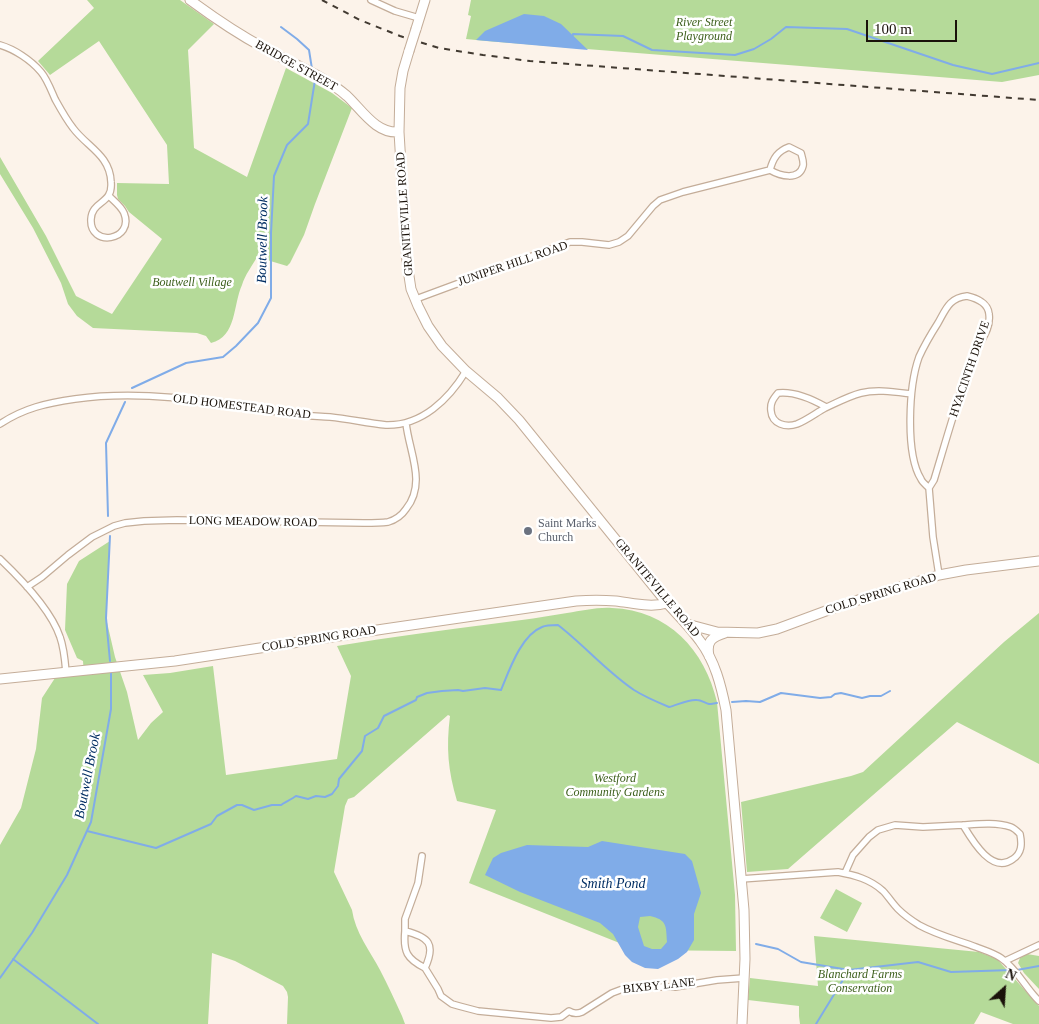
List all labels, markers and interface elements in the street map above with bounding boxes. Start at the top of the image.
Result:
scale bar [869,10,960,42]
park label: River Street Playground [676,16,732,44]
text: 100 m [874,21,912,37]
street label: BRIDGE STREET [252,37,340,95]
street label: GRANITEVILLE ROAD [393,151,417,277]
water label: Boutwell Brook [254,196,272,284]
street label: JUNIPER HILL ROAD [456,238,570,290]
park label: Boutwell Village [152,276,232,290]
street label: HYACINTH DRIVE [947,319,993,419]
street label: OLD HOMESTEAD ROAD [172,391,312,423]
street label: LONG MEADOW ROAD [189,514,317,530]
place label: Saint Marks Church [538,517,596,545]
marker: Saint Marks Church [522,525,534,537]
street label: GRANITEVILLE ROAD [612,536,702,640]
street label: COLD SPRING ROAD [824,570,938,618]
street label: COLD SPRING ROAD [261,623,377,655]
water label: Boutwell Brook [71,732,105,820]
park label: Westford Community Gardens [565,772,665,800]
water label: Smith Pond [581,876,645,892]
north arrow [979,964,1029,1014]
text: N [1003,966,1019,984]
park label: Blanchard Farms Conservation [818,968,902,996]
street label: BIXBY LANE [622,975,696,997]

